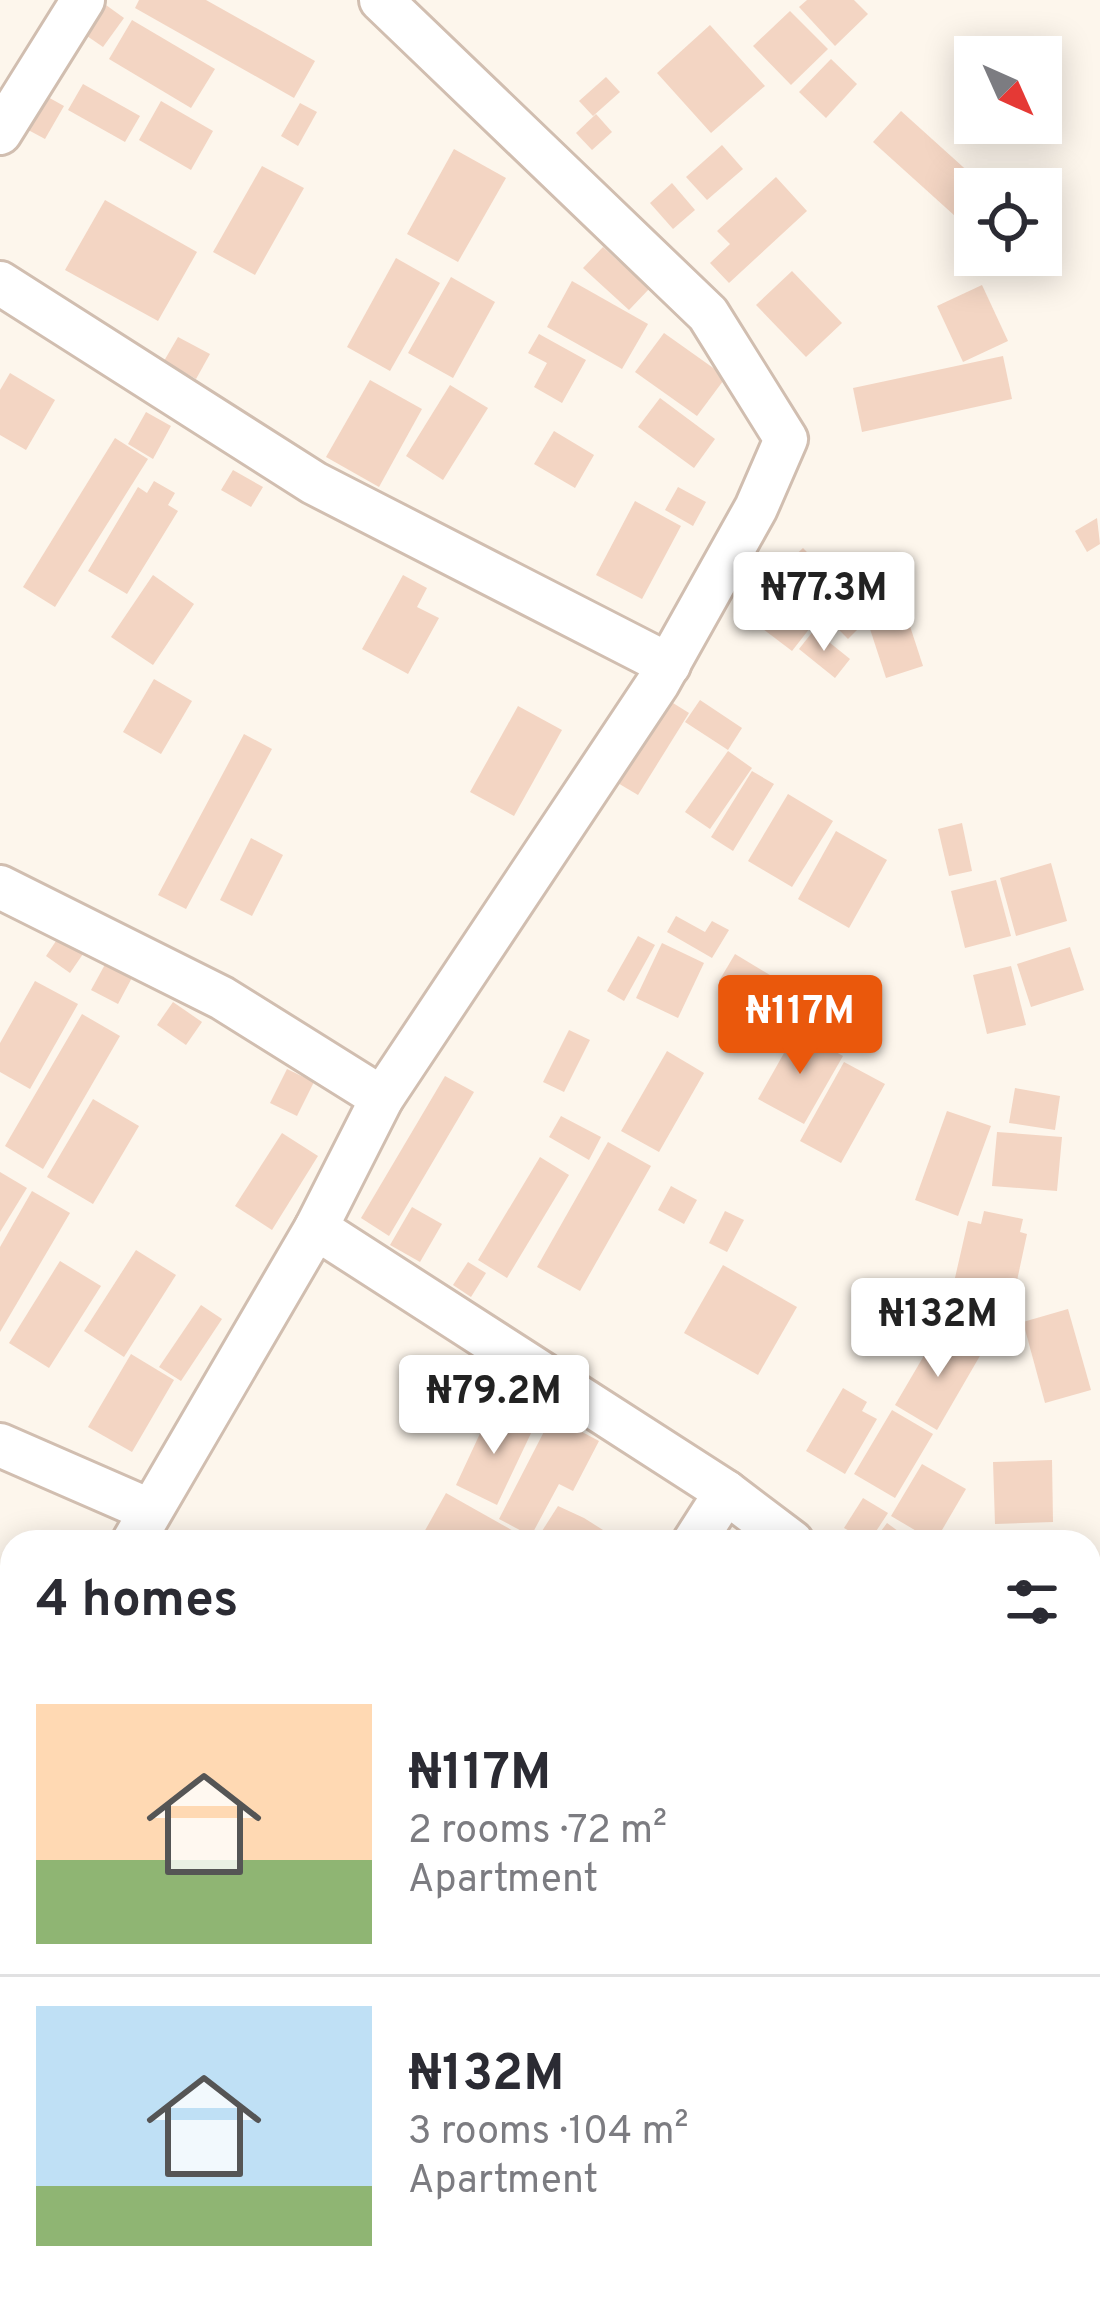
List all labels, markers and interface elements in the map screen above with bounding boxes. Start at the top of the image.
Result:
north arrow [954,36,1062,144]
map controls [954,36,1062,276]
button: locate [954,168,1062,276]
pin: ₦77.3M [726,552,922,654]
text: ₦77.3M [760,566,888,615]
pin: ₦117M [716,975,884,1077]
text: ₦117M [745,989,855,1038]
pin: ₦132M [854,1278,1022,1380]
text: ₦132M [878,1292,998,1341]
pin: ₦79.2M [396,1355,592,1457]
text: ₦79.2M [426,1369,562,1418]
icon: filters [999,1569,1065,1635]
text: 4 homes [36,1570,238,1635]
text: ₦117M [408,1743,551,1808]
icon: home [132,1752,276,1896]
text: 2 rooms · 72 m² [408,1808,667,1857]
text: Apartment [408,1857,598,1906]
text: ₦132M [408,2044,565,2109]
icon: home [132,2054,276,2198]
text: 3 rooms · 104 m² [408,2109,689,2158]
text: Apartment [408,2158,598,2207]

